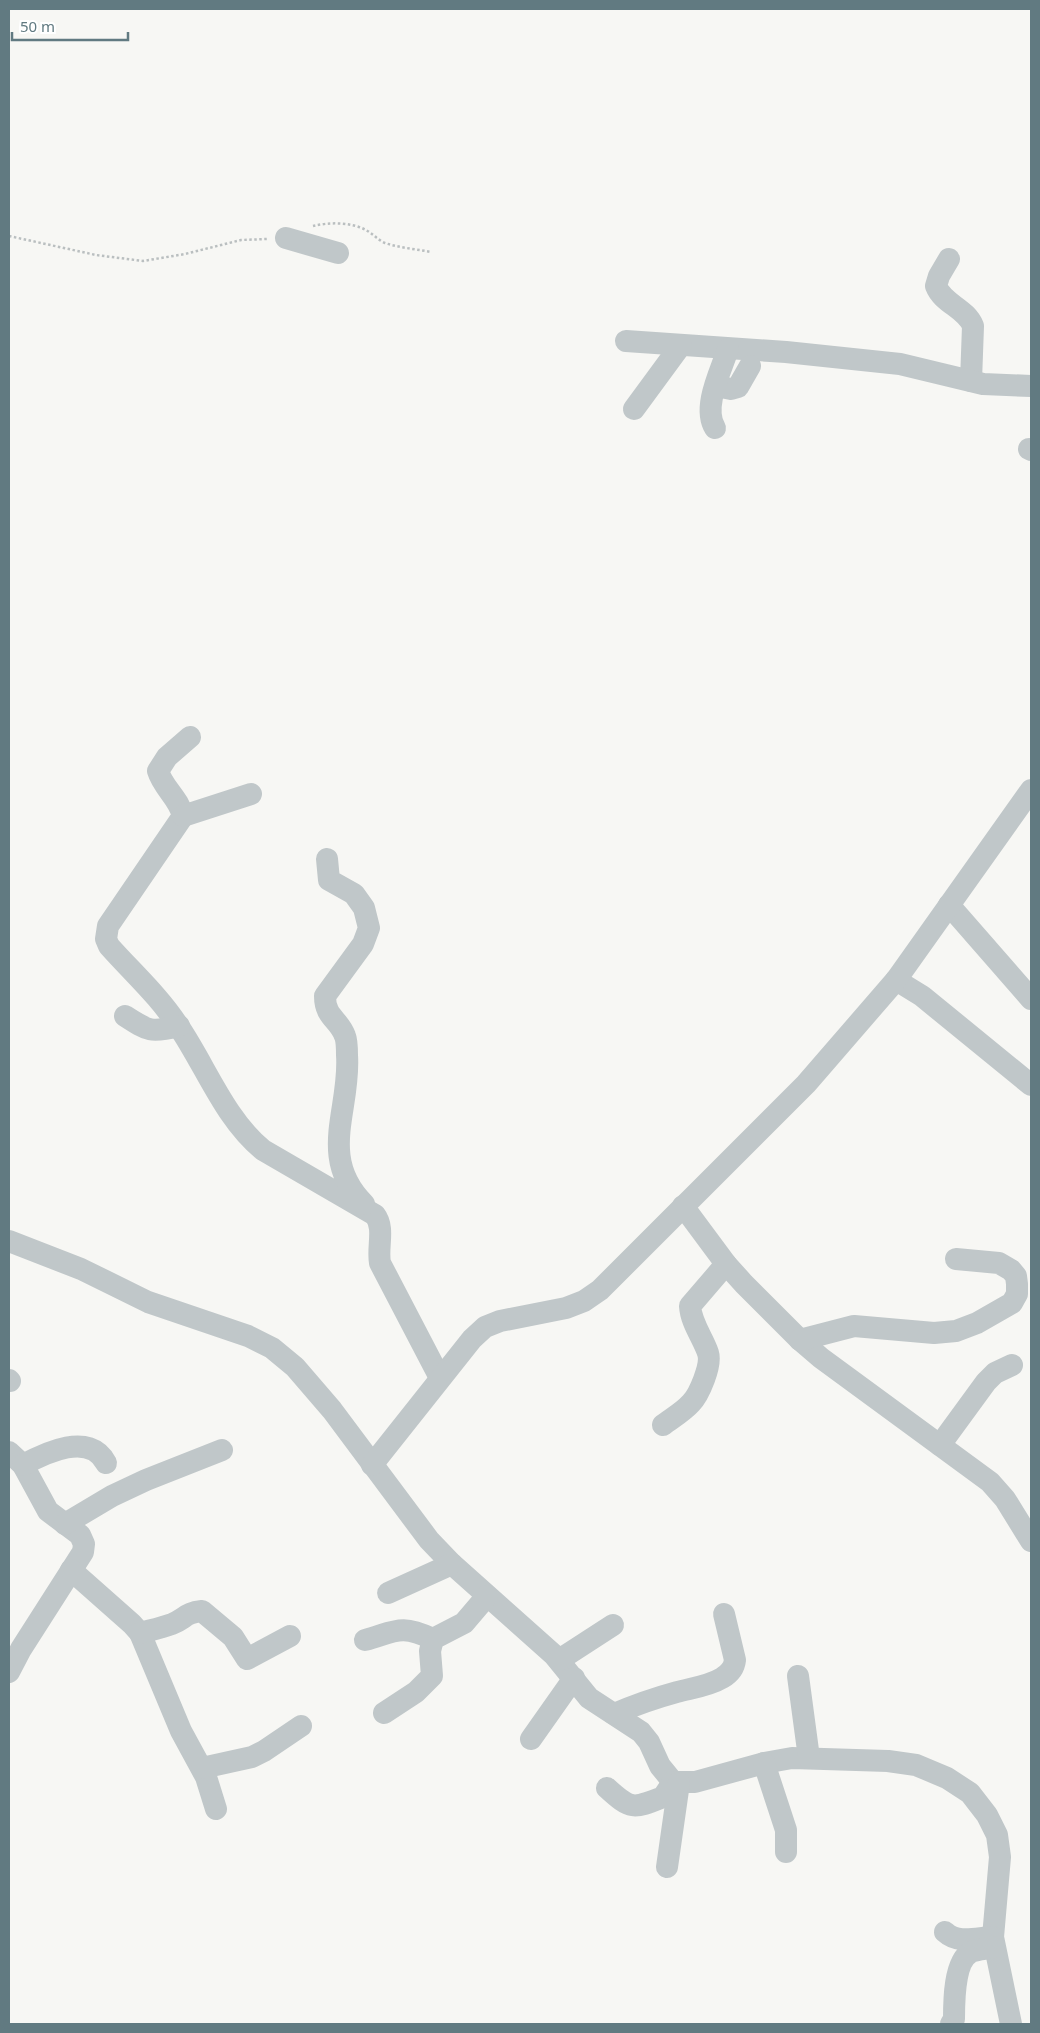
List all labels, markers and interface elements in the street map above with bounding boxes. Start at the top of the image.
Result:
scale bar [12,10,129,42]
text: 50 m [20,16,55,36]

